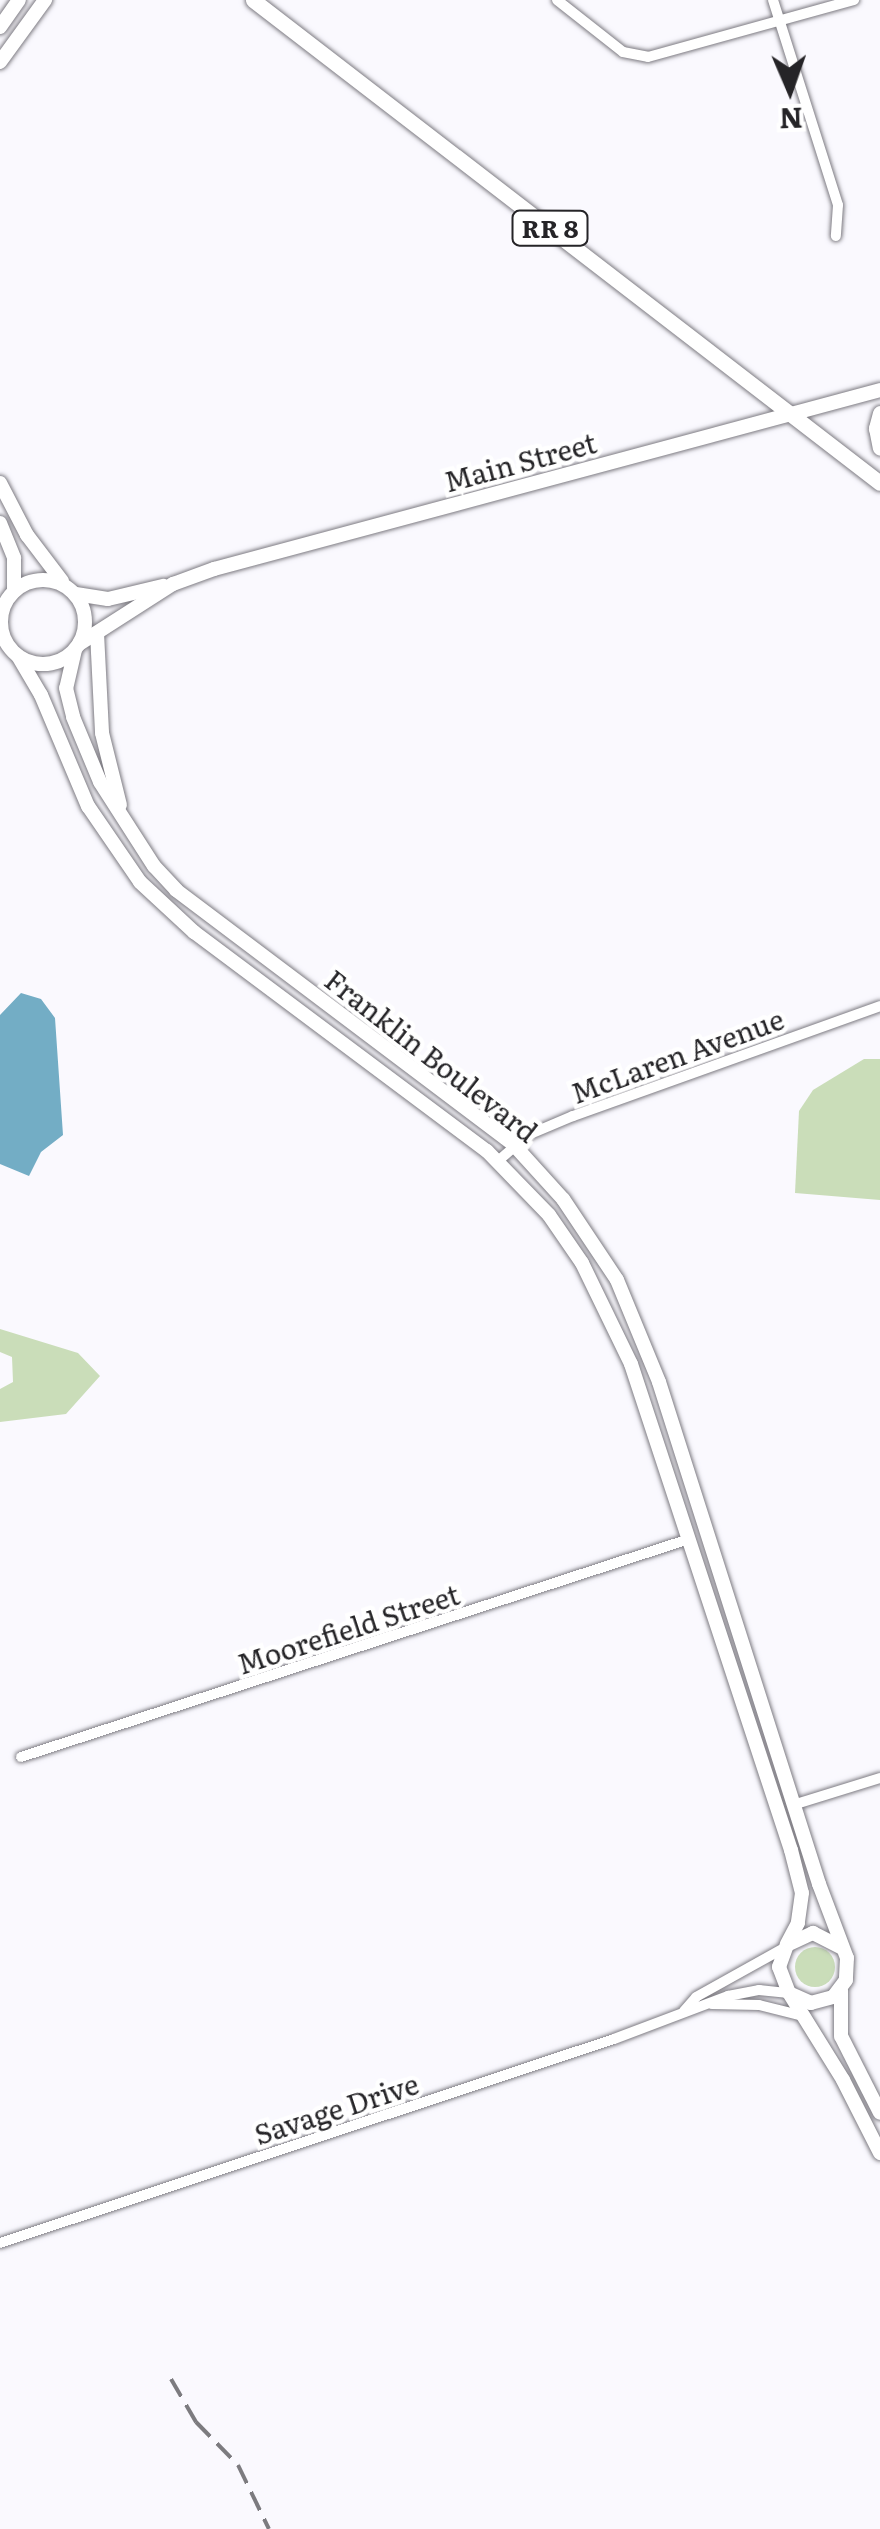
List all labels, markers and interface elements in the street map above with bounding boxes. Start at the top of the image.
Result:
north arrow [740,40,840,140]
text: N [779,99,804,141]
road number: RR 8 [510,208,590,248]
street label: Main Street [440,425,600,497]
street label: Franklin Boulevard [319,962,545,1148]
street label: McLaren Avenue [566,1001,788,1109]
street label: Moorefield Street [233,1576,463,1680]
street label: Savage Drive [250,2066,422,2150]

